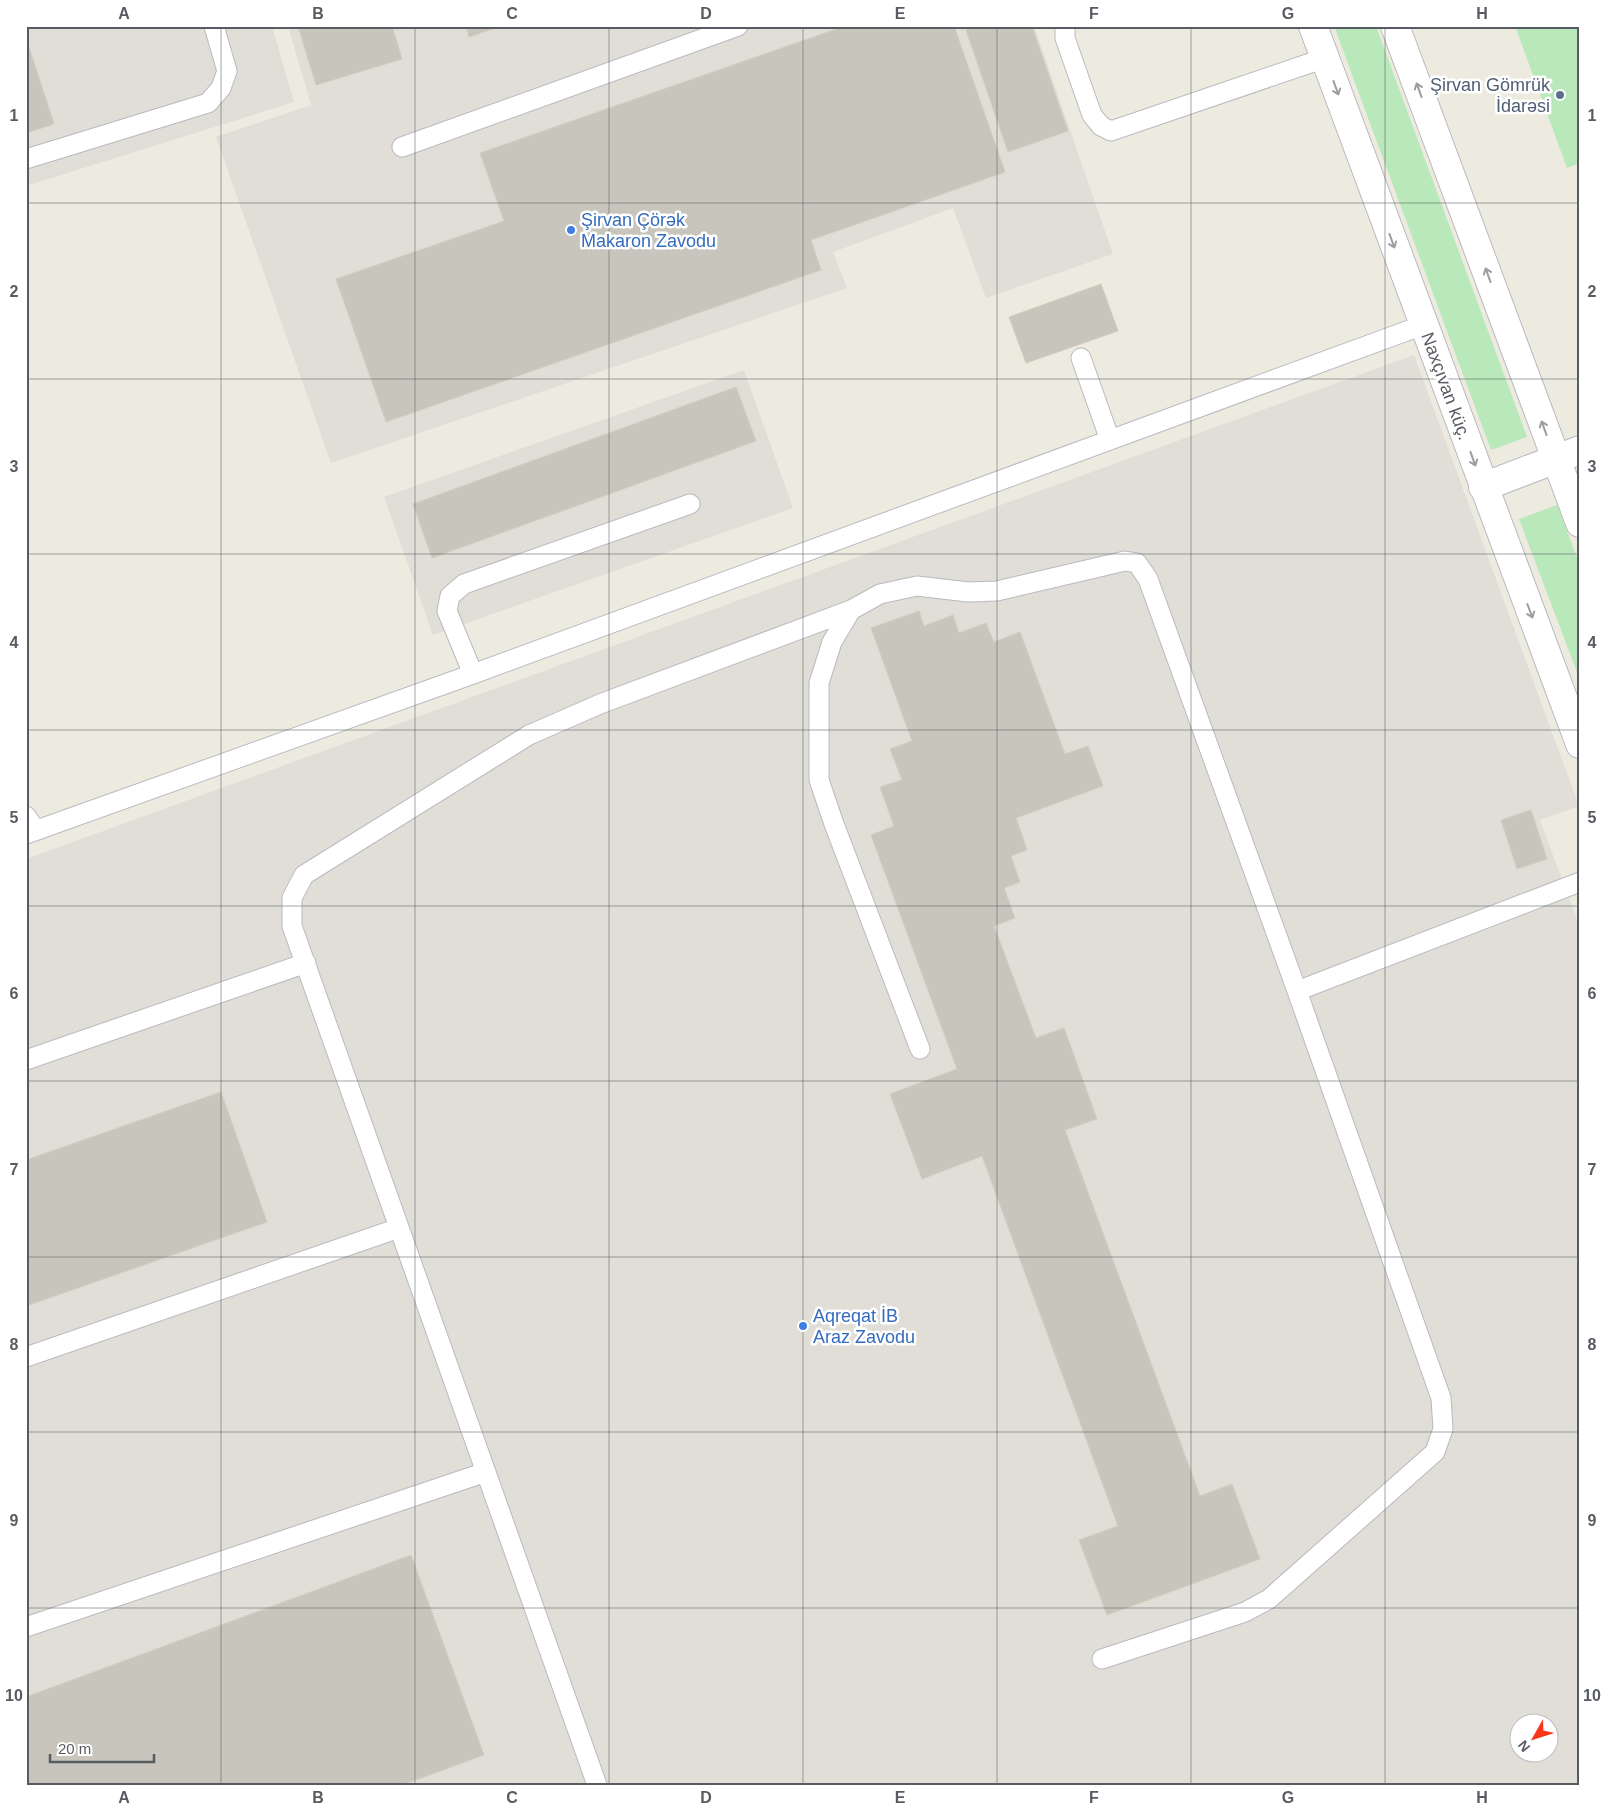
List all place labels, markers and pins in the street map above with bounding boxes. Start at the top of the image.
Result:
place label: Şirvan Gömrük İdarəsi [1430,75,1551,116]
marker: Şirvan Gömrük İdarəsi [1554,89,1566,101]
place label: Şirvan Çörək Makaron Zavodu [581,210,716,251]
marker: Şirvan Çörək Makaron Zavodu [565,224,577,236]
place label: Aqreqat İB Araz Zavodu [813,1306,915,1347]
marker: Aqreqat İB Araz Zavodu [797,1320,809,1332]

